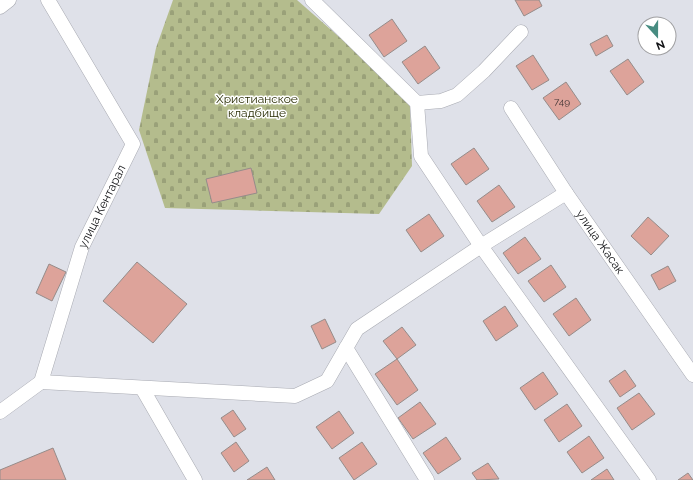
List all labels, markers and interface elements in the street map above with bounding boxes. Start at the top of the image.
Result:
north arrow [637,16,677,56]
text: N [654,37,667,52]
park label: Христианское кладбище [216,92,298,120]
house number: 749 [554,96,570,107]
street label: улица Кентарал [75,163,129,251]
street label: улица Жасак [573,207,627,277]

